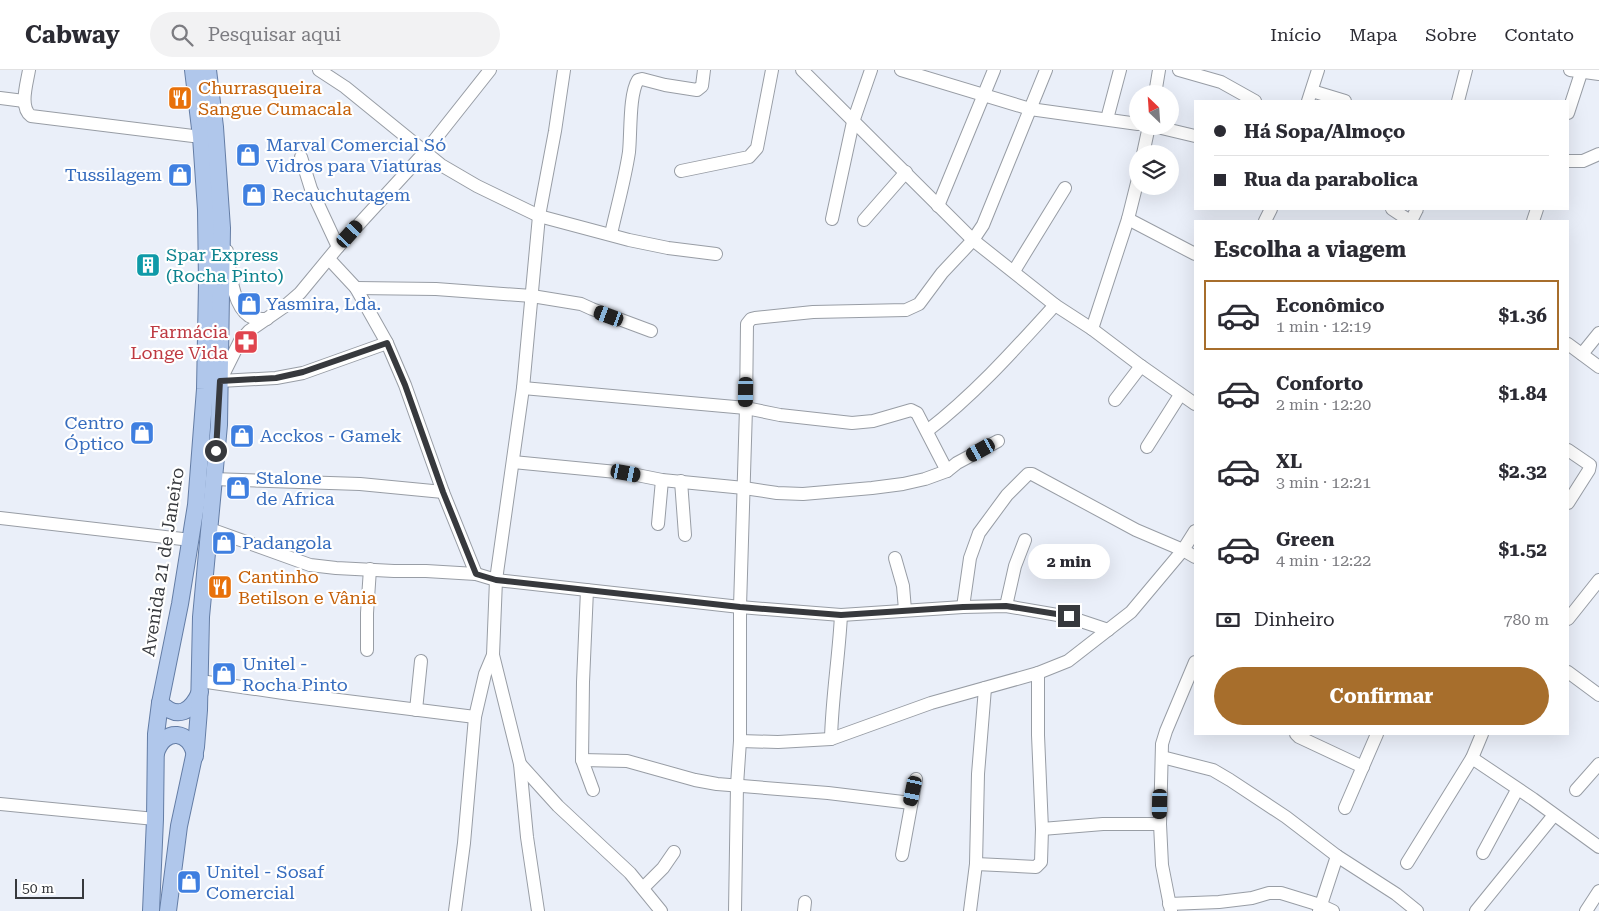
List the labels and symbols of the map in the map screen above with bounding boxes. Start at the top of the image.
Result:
place label: Churrasqueira Sangue Cumacala [198,77,352,119]
restaurant icon: Churrasqueira Sangue Cumacala [167,85,193,111]
north arrow [1129,85,1179,135]
place label: Marval Comercial Só Vidros para Viaturas [266,134,446,176]
shop icon: Marval Comercial Só Vidros para Viaturas [235,142,261,168]
shop icon: Tussilagem [167,162,193,188]
place label: Tussilagem [65,164,162,185]
shop icon: Recauchutagem [241,182,267,208]
place label: Recauchutagem [272,184,410,205]
car [334,218,365,250]
place label: Spar Express (Rocha Pinto) [166,244,284,286]
building icon: Spar Express (Rocha Pinto) [135,252,161,278]
shop icon: Yasmira, Lda. [236,291,262,317]
place label: Yasmira, Lda. [266,293,381,314]
car [592,304,625,328]
place label: Farmácia Longe Vida [130,321,228,363]
pharmacy icon: Farmácia Longe Vida [233,329,259,355]
car [738,377,753,407]
place label: Centro Óptico [64,412,124,454]
shop icon: Centro Óptico [129,420,155,446]
shop icon: Acckos - Gamek [229,423,255,449]
place label: Acckos - Gamek [260,425,402,446]
car [964,436,997,464]
route start [205,440,227,462]
car [609,463,642,483]
street label: Avenida 21 de Janeiro [137,466,188,658]
place label: Stalone de Africa [256,467,335,509]
shop icon: Stalone de Africa [225,475,251,501]
shop icon: Padangola [211,530,237,556]
place label: Padangola [242,532,332,553]
callout: 2 min [1028,544,1110,578]
place label: Cantinho Betilson e Vânia [238,566,377,608]
restaurant icon: Cantinho Betilson e Vânia [207,574,233,600]
route end [1058,605,1080,627]
place label: Unitel - Rocha Pinto [242,653,348,695]
shop icon: Unitel - Rocha Pinto [211,661,237,687]
car [902,775,923,807]
car [1152,789,1167,819]
place label: Unitel - Sosaf Comercial [206,861,325,903]
shop icon: Unitel - Sosaf Comercial [176,869,202,895]
scale bar [15,876,84,899]

